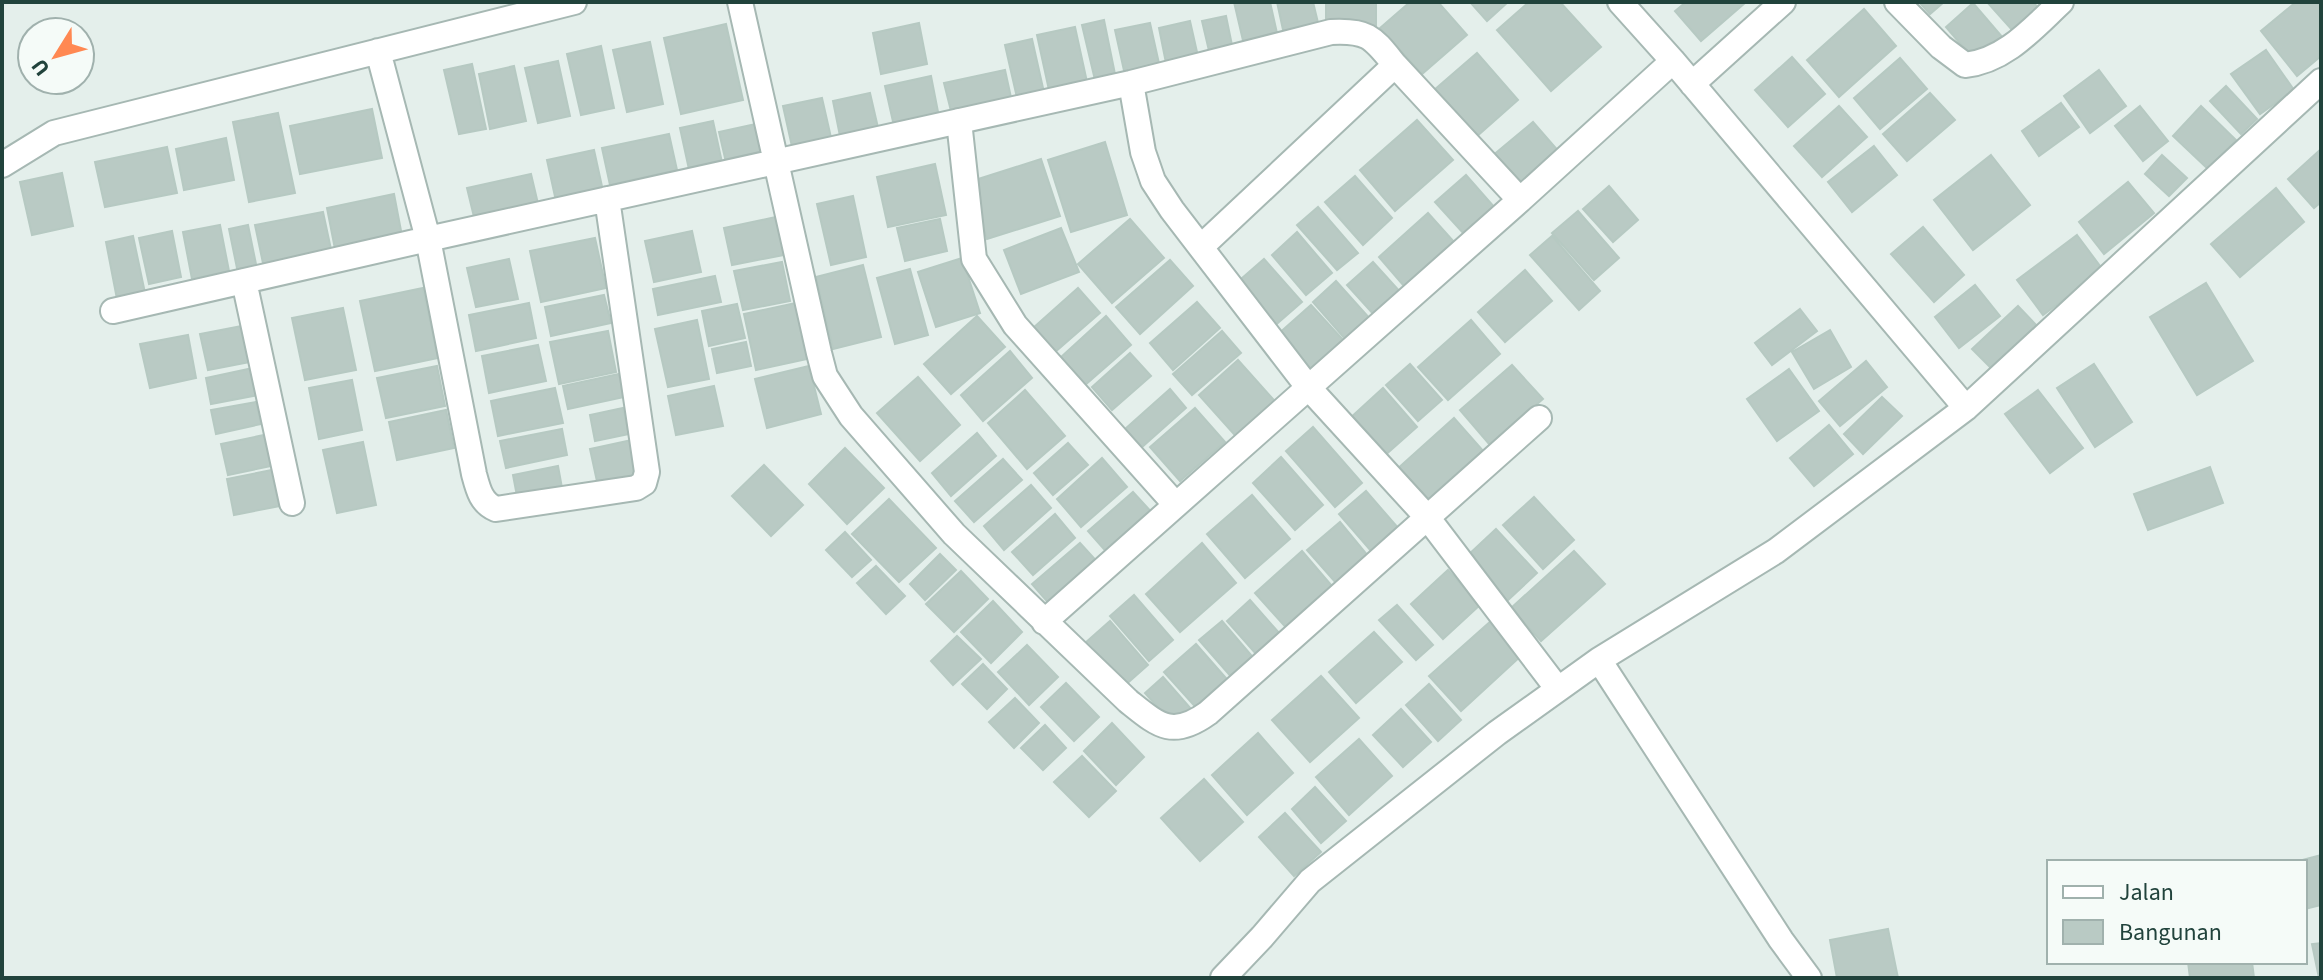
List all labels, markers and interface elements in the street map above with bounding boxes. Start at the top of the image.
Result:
north arrow [16,16,96,96]
text: U [24,52,58,83]
legend [2047,860,2307,964]
text: Jalan [2119,875,2174,910]
text: Bangunan [2119,915,2222,950]

